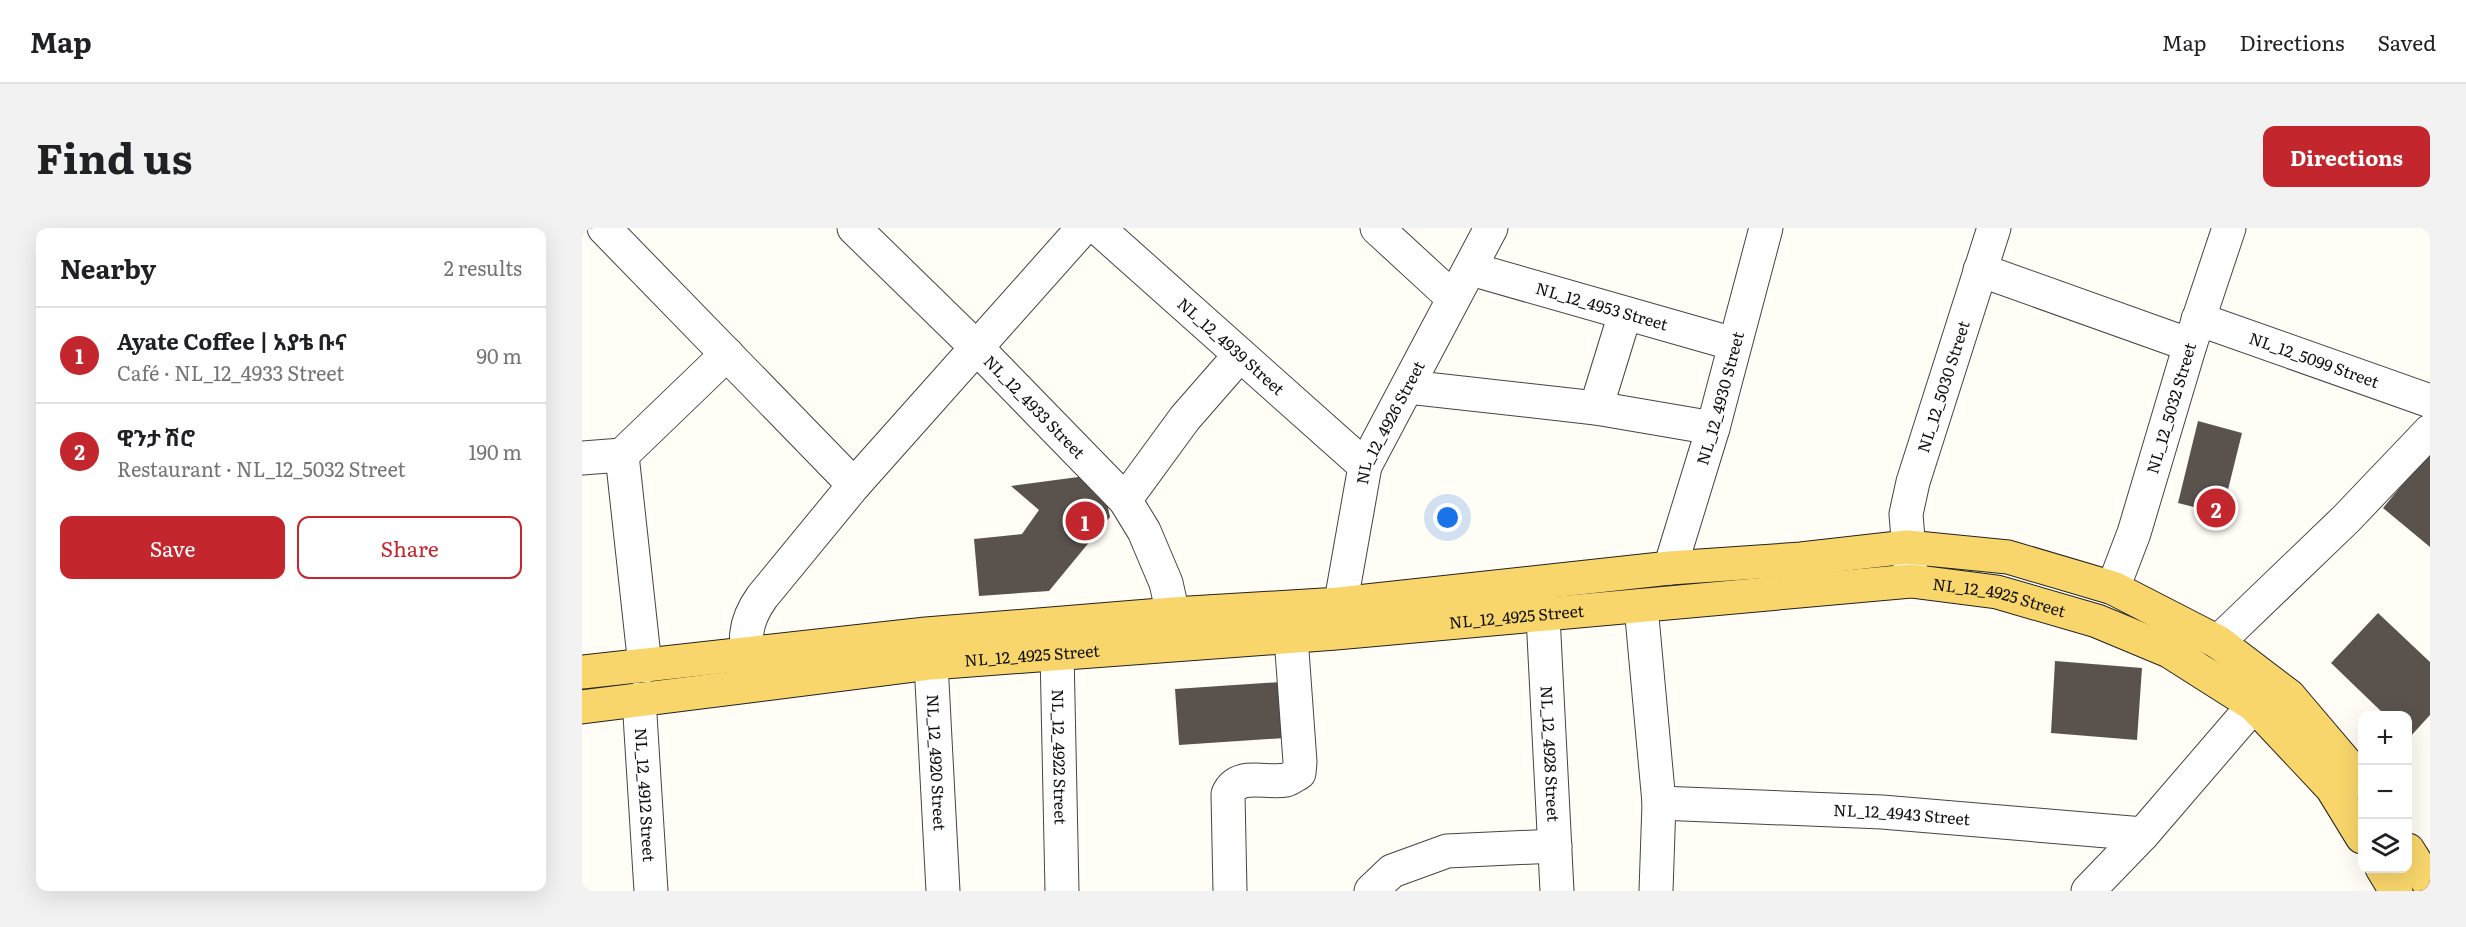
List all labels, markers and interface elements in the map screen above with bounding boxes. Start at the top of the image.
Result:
text: Map [30,20,92,62]
text: Map [2162,26,2207,57]
text: Directions [2240,26,2345,57]
text: Saved [2378,26,2436,57]
text: Find us [36,125,193,187]
button: Directions [2263,126,2430,187]
text: Nearby [60,248,156,287]
text: 2 results [444,252,522,282]
street label: NL_12_4953 Street [1533,275,1671,336]
street label: NL_12_4939 Street [1173,291,1291,400]
street label: NL_12_5030 Street [1910,317,1975,455]
text: Ayate Coffee | አያቴ ቡና [117,324,347,357]
street label: NL_12_5099 Street [2246,325,2383,393]
street label: NL_12_4930 Street [1689,328,1749,468]
street label: NL_12_5032 Street [2139,339,2201,477]
text: 1 [75,340,84,370]
text: 90 m [477,340,522,370]
street label: NL_12_4933 Street [979,349,1092,464]
street label: NL_12_4926 Street [1349,356,1430,486]
text: Café · NL_12_4933 Street [117,357,344,387]
text: ዊንታ ሽሮ [117,420,195,453]
text: 2 [74,436,85,466]
text: 190 m [468,436,522,466]
text: Restaurant · NL_12_5032 Street [117,453,406,483]
pin: 2 [2196,486,2236,530]
pin: 1 [1066,498,1104,544]
your location [1433,503,1462,532]
button: Save [60,516,285,579]
button: Share [297,516,522,579]
street label: NL_12_4925 Street [1931,571,2069,622]
street label: NL_12_4925 Street [1448,598,1585,634]
street label: NL_12_4925 Street [963,638,1101,671]
street label: NL_12_4928 Street [1536,685,1566,823]
street label: NL_12_4922 Street [1047,689,1074,825]
street label: NL_12_4920 Street [922,693,953,832]
map controls [2358,711,2412,873]
button: + [2358,711,2412,765]
street label: NL_12_4912 Street [630,727,662,863]
button: − [2358,765,2412,819]
street label: NL_12_4943 Street [1833,797,1972,830]
button: layers [2358,819,2412,873]

